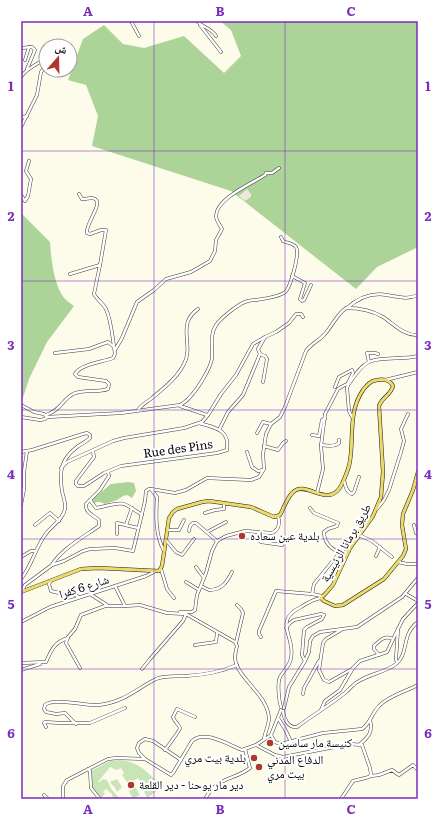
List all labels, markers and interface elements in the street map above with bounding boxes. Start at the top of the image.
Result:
text: A [83,1,93,20]
text: B [216,1,225,20]
text: C [346,1,356,20]
north arrow [38,38,78,78]
text: ش [53,38,70,58]
text: 1 [8,76,14,95]
text: 1 [425,76,431,95]
text: 2 [8,206,15,225]
text: 2 [425,206,432,225]
text: 3 [7,335,15,354]
text: 3 [424,335,432,354]
street label: Rue des Pins [142,434,214,462]
text: 4 [7,464,15,483]
text: 4 [424,464,432,483]
street label: طريق برمانا الرئيسية [315,500,375,585]
place label: بلدية عين سعاده [250,526,319,544]
marker: بلدية عين سعاده [237,531,247,541]
street label: شارع 6 كفرا [56,570,111,603]
text: 5 [7,594,15,613]
text: 5 [424,594,432,613]
text: 6 [7,723,15,742]
text: 6 [424,723,432,742]
place label: كنيسة مار ساسين [278,733,352,751]
marker: كنيسة مار ساسين [265,738,275,748]
place label: بلدية بيت مري [185,748,246,768]
place label: الدفاع المدني بيت مري [267,750,324,784]
marker: بلدية بيت مري [249,753,259,763]
marker: الدفاع المدني بيت مري [254,762,264,772]
place label: دير مار يوحنا - دير القلعة [139,775,244,793]
marker: دير مار يوحنا - دير القلعة [126,780,136,790]
text: A [83,799,93,818]
text: B [216,799,225,818]
text: C [346,799,356,818]

